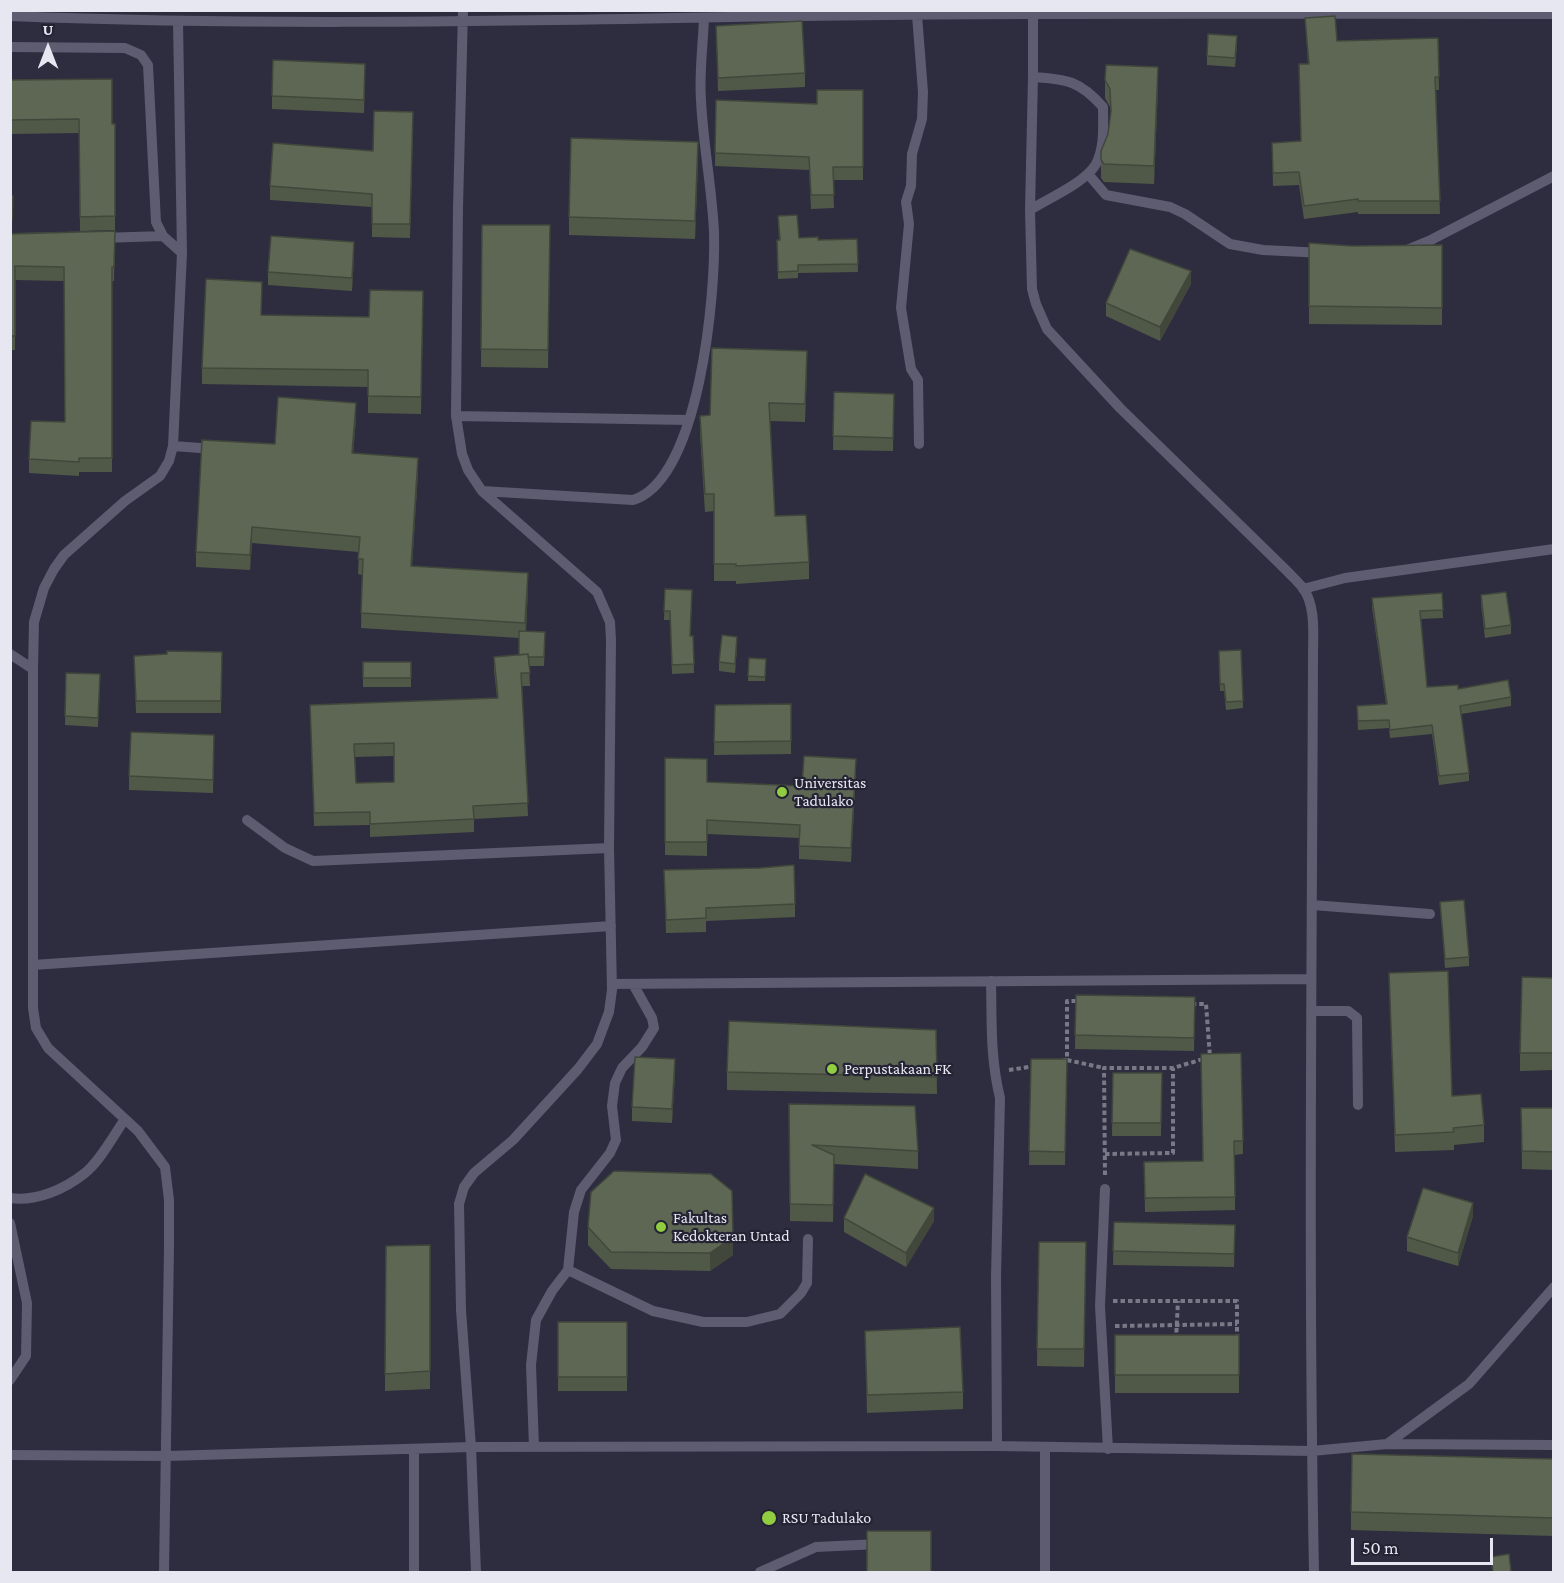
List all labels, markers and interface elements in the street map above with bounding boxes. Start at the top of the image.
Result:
north arrow [18,18,78,78]
text: U [43,21,53,38]
place label: Universitas Tadulako [794,773,866,811]
marker: Universitas Tadulako [775,785,789,799]
place label: Perpustakaan FK [844,1059,951,1079]
marker: Perpustakaan FK [825,1062,839,1076]
place label: Fakultas Kedokteran Untad [673,1208,790,1246]
marker: Fakultas Kedokteran Untad [654,1220,668,1234]
place label: RSU Tadulako [782,1508,871,1528]
marker: RSU Tadulako [760,1509,778,1527]
scale bar [1354,1526,1496,1564]
text: 50 m [1362,1538,1399,1558]

